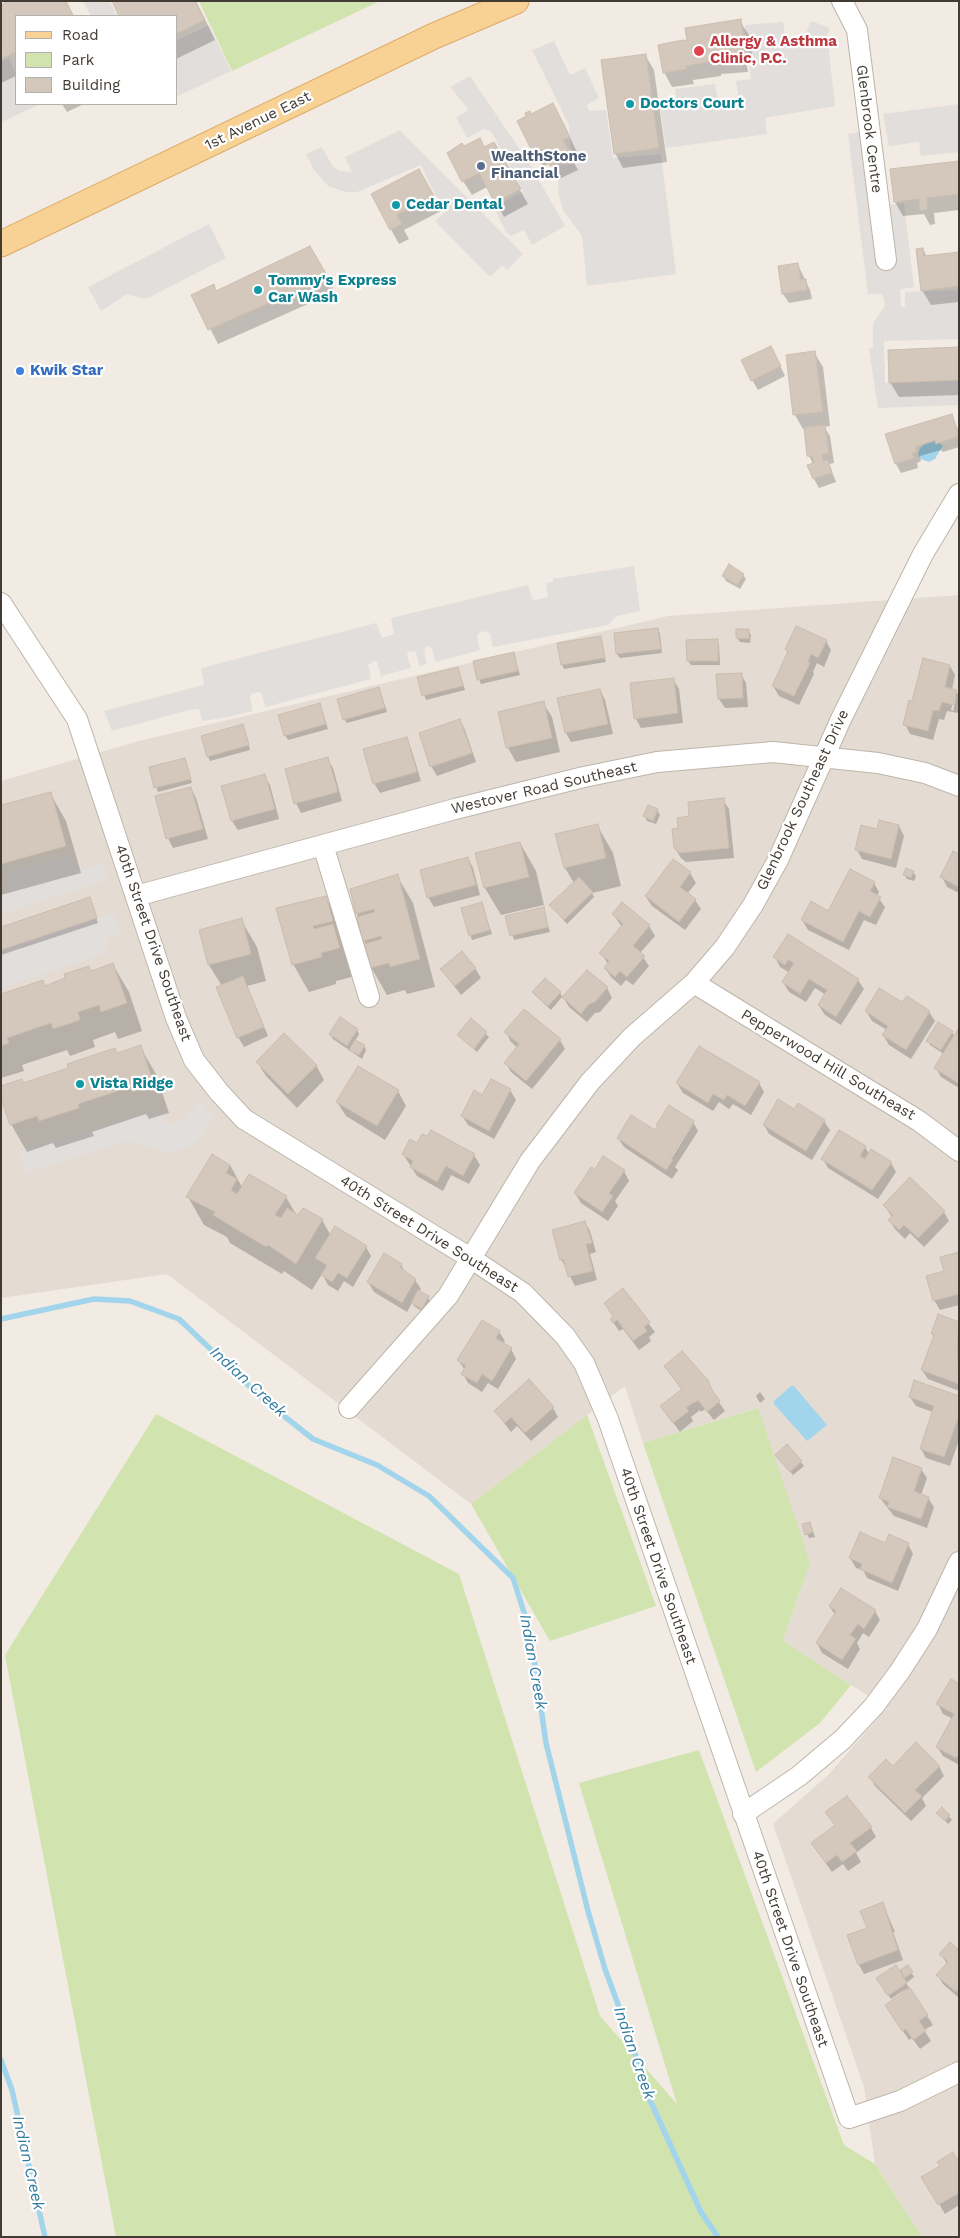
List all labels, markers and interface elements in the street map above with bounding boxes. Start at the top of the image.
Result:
legend [15,15,178,105]
text: Road [62,26,99,44]
place label: Allergy & Asthma Clinic, P.C. [710,33,837,68]
marker: Allergy & Asthma Clinic, P.C. [692,44,706,58]
text: Park [62,51,94,69]
street label: Glenbrook Centre [852,64,886,194]
text: Building [62,76,120,94]
street label: 1st Avenue East [202,88,314,154]
place label: Doctors Court [640,95,744,113]
marker: Doctors Court [624,98,636,110]
place label: WealthStone Financial [491,148,586,183]
marker: WealthStone Financial [475,160,487,172]
place label: Cedar Dental [406,196,503,214]
marker: Cedar Dental [390,199,402,211]
place label: Tommy's Express Car Wash [268,272,396,307]
marker: Tommy's Express Car Wash [252,284,264,296]
place label: Kwik Star [30,362,103,380]
marker: Kwik Star [14,365,26,377]
street label: Glenbrook Southeast Drive [753,707,853,893]
street label: Westover Road Southeast [449,758,639,818]
street label: 40th Street Drive Southeast [111,842,195,1044]
street label: Pepperwood Hill Southeast [738,1006,918,1124]
place label: Vista Ridge [90,1075,173,1093]
marker: Vista Ridge [74,1078,86,1090]
street label: 40th Street Drive Southeast [337,1172,521,1296]
water label: Indian Creek [206,1343,290,1421]
street label: 40th Street Drive Southeast [616,1465,700,1667]
water label: Indian Creek [515,1613,551,1711]
street label: 40th Street Drive Southeast [748,1848,832,2050]
water label: Indian Creek [609,2004,659,2102]
water label: Indian Creek [8,2114,48,2212]

